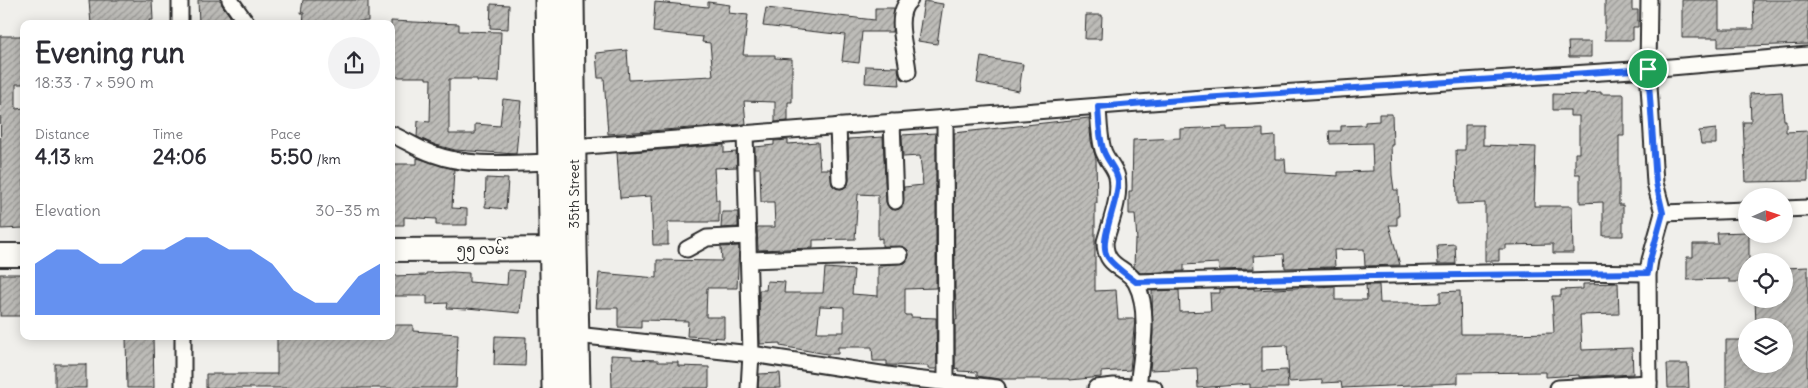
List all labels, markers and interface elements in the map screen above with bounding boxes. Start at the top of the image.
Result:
text: Evening run [35,35,185,71]
button: share [328,37,380,89]
pin [1627,48,1669,90]
icon: arrive [1634,55,1662,83]
text: 18:33 · 7 × 590 m [35,72,154,92]
text: Distance [35,125,90,143]
text: Time [153,125,183,143]
text: Pace [270,125,301,143]
text: 4.13 [35,143,71,170]
text: 24:06 [153,143,207,170]
text: 5:50 [270,143,313,170]
text: km [71,150,94,168]
text: /km [313,150,341,168]
street label: 35th Street [565,159,583,229]
north arrow [1738,188,1792,242]
map controls [1738,188,1793,373]
text: Elevation [35,200,101,220]
text: 30–35 m [315,200,380,220]
street label: ၅၅ လမ်း [457,239,509,261]
button: locate [1738,253,1793,308]
button: layers [1738,318,1793,373]

